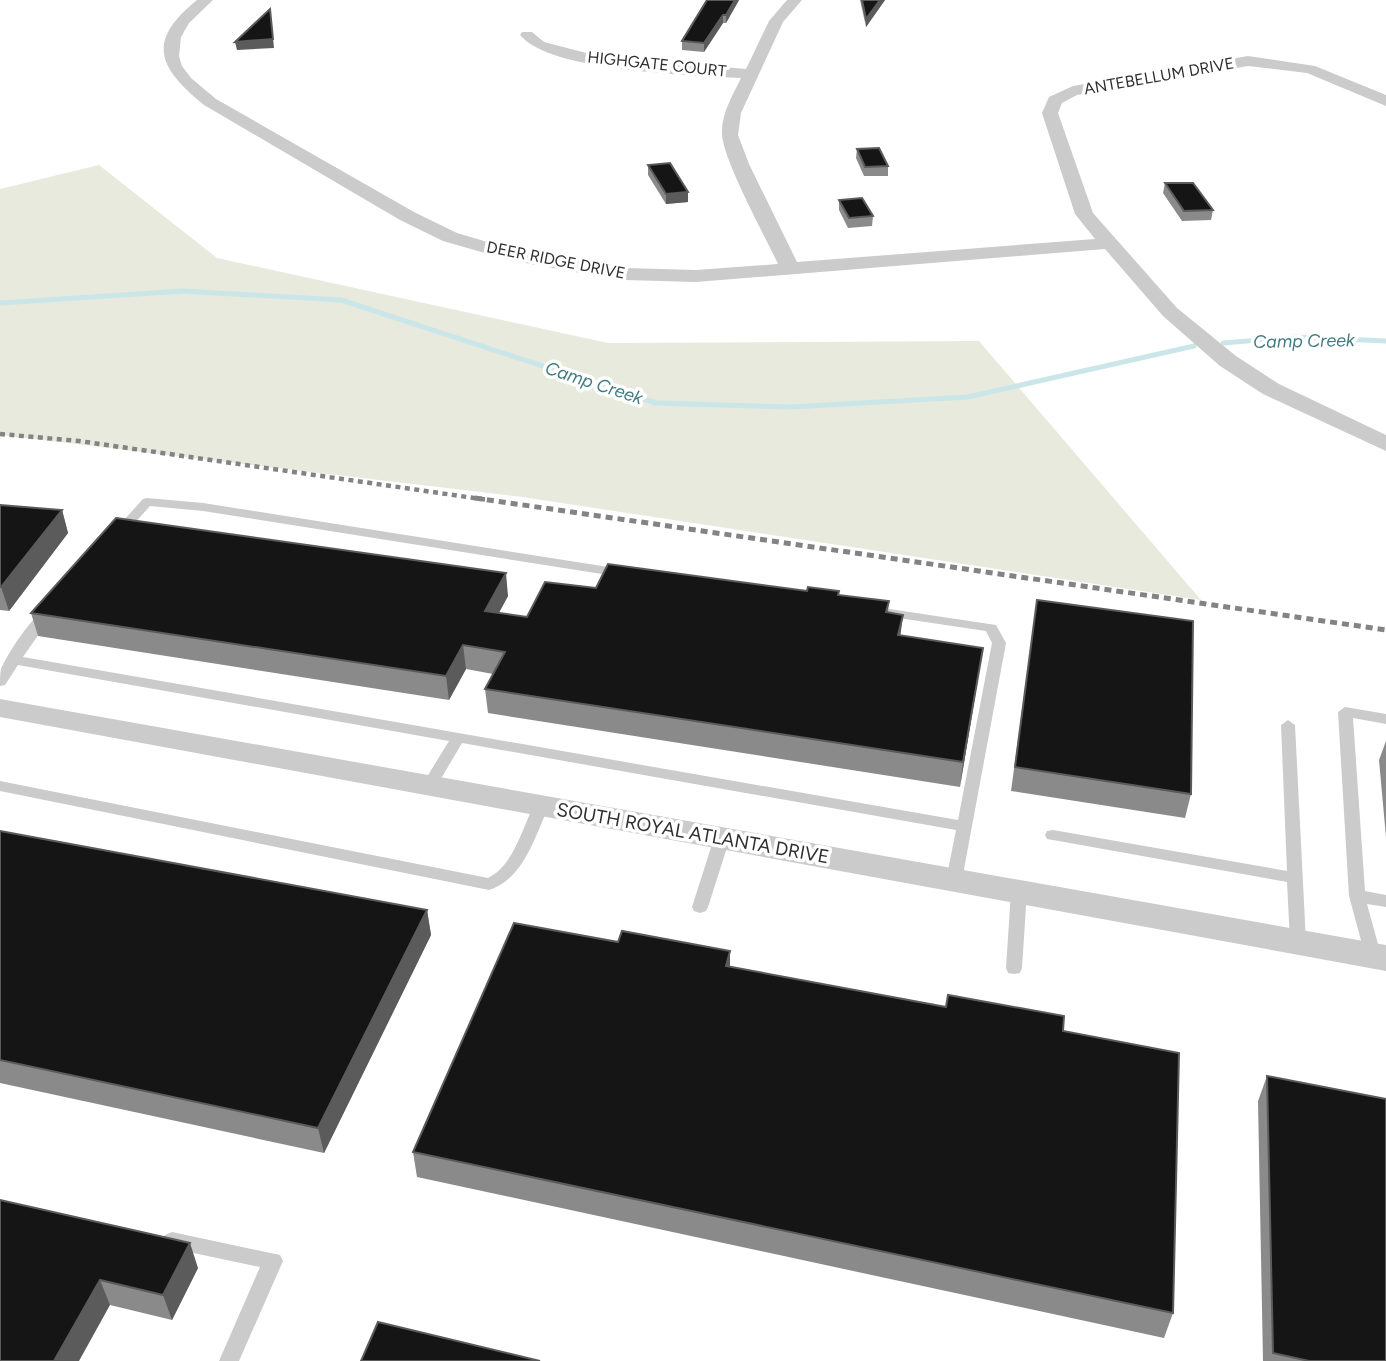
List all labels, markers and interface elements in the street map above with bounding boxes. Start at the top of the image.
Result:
street label: HIGHGATE COURT [587,47,728,81]
street label: ANTEBELLUM DRIVE [1082,53,1236,99]
street label: DEER RIDGE DRIVE [485,237,627,283]
water label: Camp Creek [1253,329,1356,353]
water label: Camp Creek [542,357,647,410]
street label: SOUTH ROYAL ATLANTA DRIVE [555,798,831,868]

